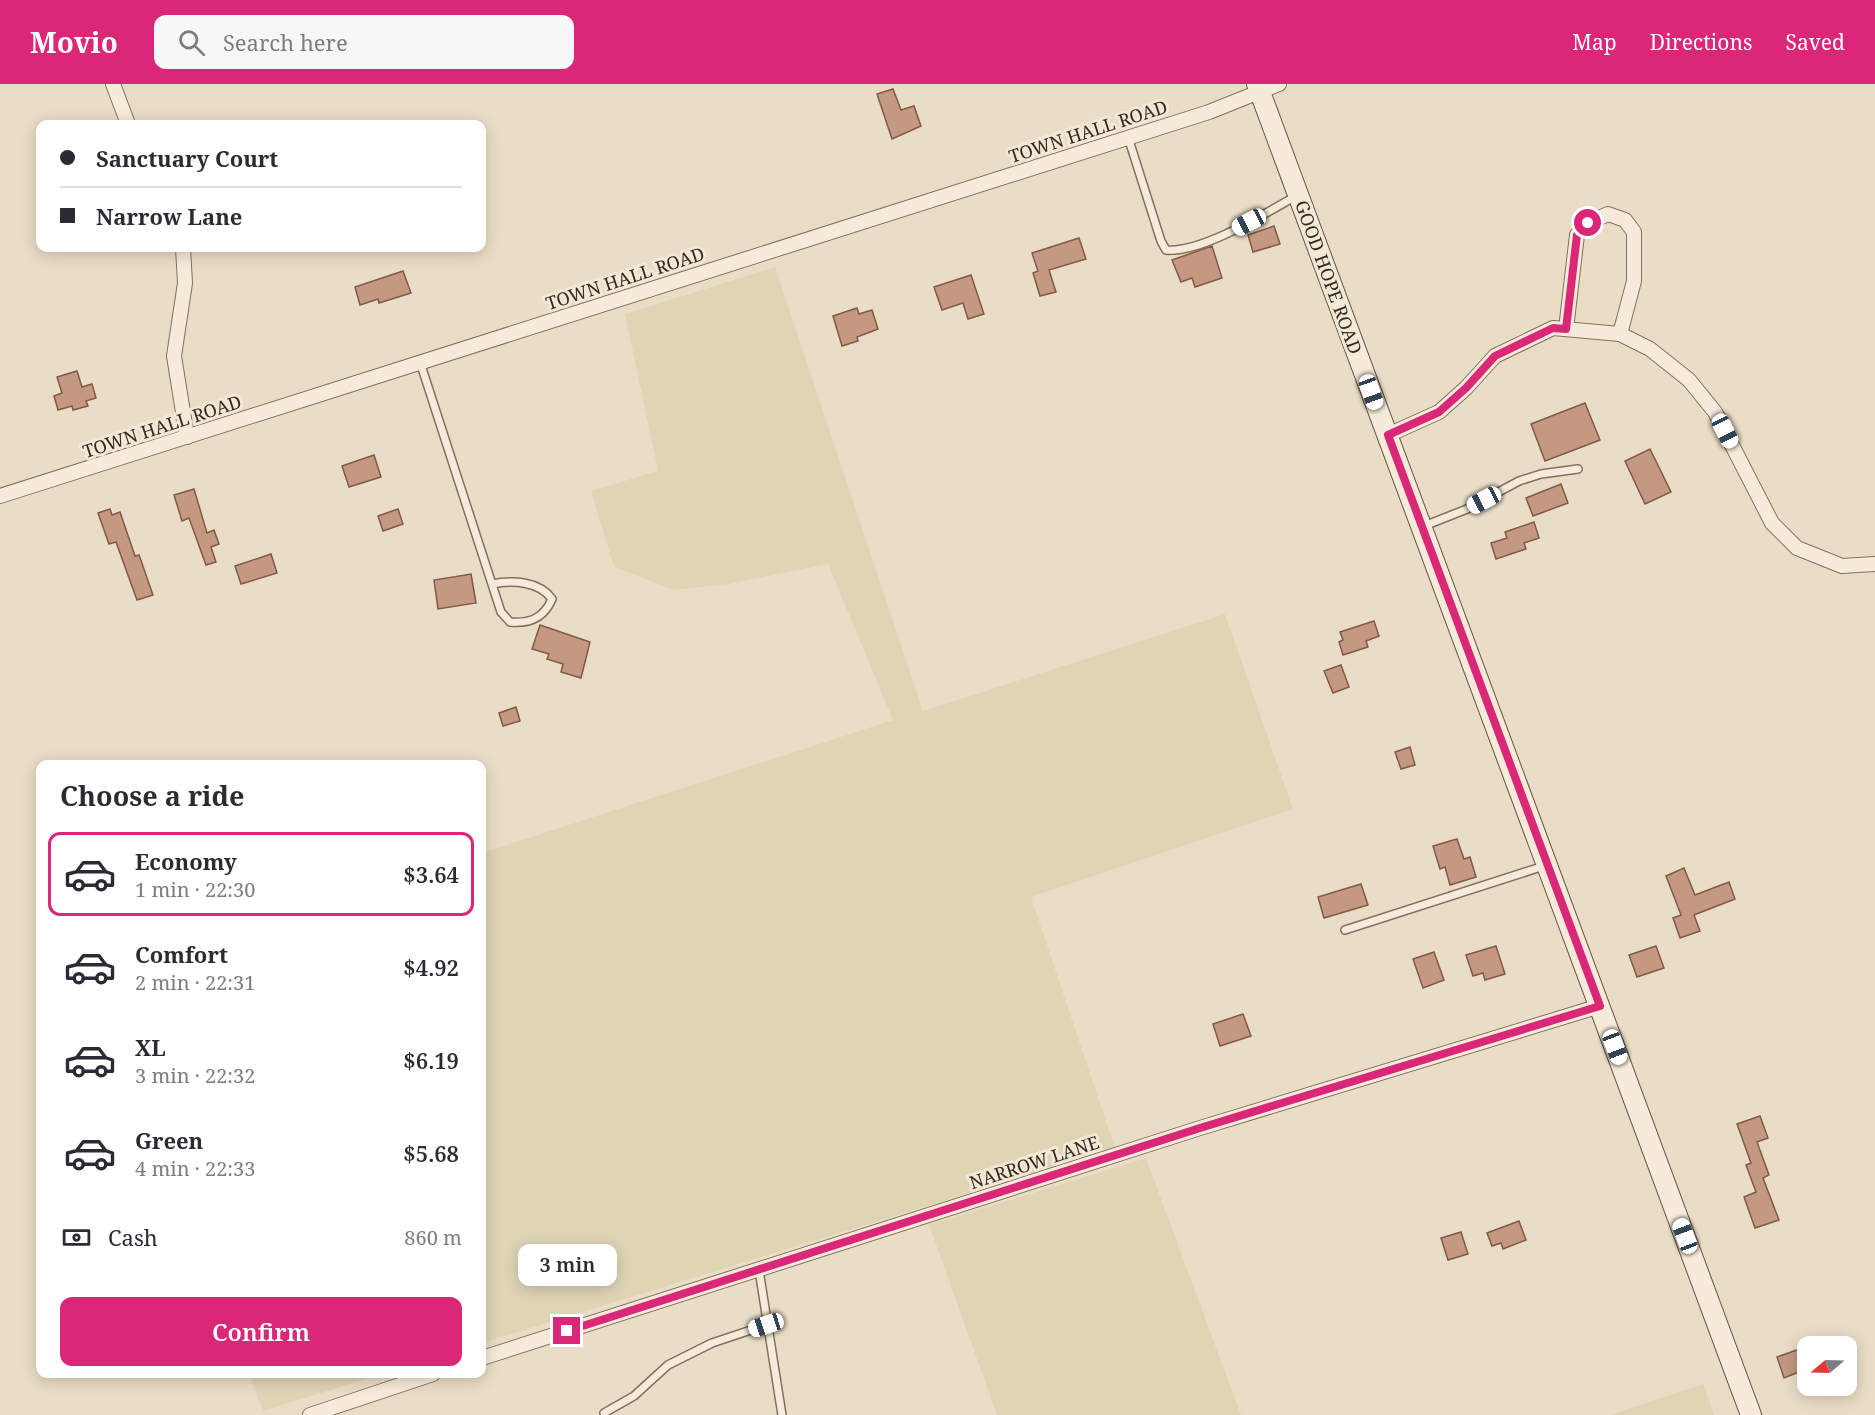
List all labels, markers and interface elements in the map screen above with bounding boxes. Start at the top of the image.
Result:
search box [154,15,574,69]
text: Movio [30,23,118,61]
icon: search [175,26,208,59]
text: Search here [223,27,348,57]
text: Map [1572,28,1617,56]
text: Directions [1650,28,1752,56]
text: Saved [1785,28,1845,56]
street label: TOWN HALL ROAD [1006,94,1170,168]
text: Sanctuary Court [96,143,278,173]
street label: GOOD HOPE ROAD [1290,197,1368,357]
text: Narrow Lane [96,201,242,231]
car [1229,206,1269,238]
route start [1574,209,1601,236]
street label: TOWN HALL ROAD [543,241,707,315]
car [1356,372,1386,412]
street label: TOWN HALL ROAD [80,389,244,463]
car [1709,411,1741,451]
car [1464,484,1504,516]
text: Choose a ride [60,777,245,814]
text: Economy [135,846,237,876]
icon: car [63,847,117,901]
text: $3.64 [403,859,459,889]
text: 1 min · 22:30 [135,876,255,903]
text: Comfort [135,939,228,969]
icon: car [63,940,117,994]
text: $4.92 [403,952,459,982]
text: 2 min · 22:31 [135,969,255,996]
car [1600,1027,1630,1067]
text: XL [135,1032,166,1062]
icon: car [63,1033,117,1087]
text: $6.19 [403,1045,459,1075]
text: 3 min · 22:32 [135,1062,255,1089]
text: Green [135,1125,203,1155]
icon: car [63,1126,117,1180]
street label: NARROW LANE [966,1130,1102,1194]
text: $5.68 [403,1138,459,1168]
text: 4 min · 22:33 [135,1155,255,1182]
car [1670,1216,1700,1256]
icon: cash [60,1221,93,1254]
text: Cash [108,1222,158,1252]
text: 860 m [404,1224,462,1251]
callout: 3 min [518,1244,616,1286]
text: 3 min [540,1251,595,1278]
button: Confirm [60,1297,462,1366]
car [746,1311,786,1339]
route end [553,1317,580,1344]
north arrow [1797,1336,1857,1396]
map controls [1797,1336,1857,1396]

